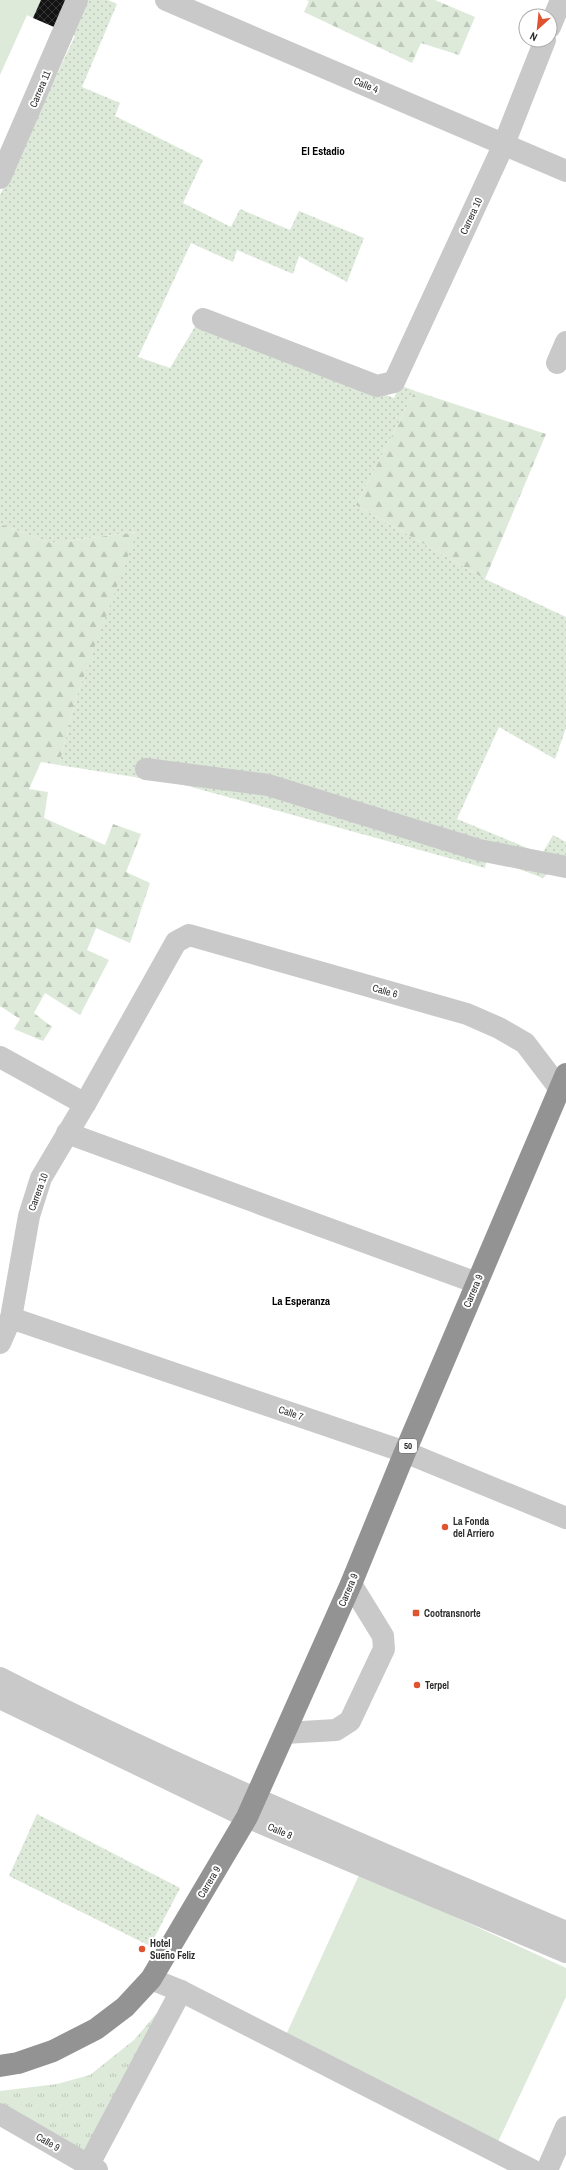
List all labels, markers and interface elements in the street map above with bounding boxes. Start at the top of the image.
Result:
north arrow [518,8,558,48]
text: N [527,29,540,45]
street label: Carrera 11 [26,68,54,109]
street label: Calle 4 [352,74,381,96]
district label: El Estadio [301,144,345,158]
street label: Carrera 10 [457,195,485,237]
street label: Calle 6 [371,981,399,1001]
street label: Carrera 10 [25,1171,51,1213]
street label: Carrera 9 [460,1272,486,1309]
district label: La Esperanza [272,1294,330,1308]
street label: Calle 7 [277,1403,306,1423]
road number: 50 [399,1439,417,1453]
place label: La Fonda del Arriero [453,1515,494,1540]
marker: La Fonda del Arriero [440,1522,450,1532]
street label: Carrera 9 [335,1571,361,1608]
place label: Cootransnorte [424,1607,481,1620]
marker: Cootransnorte [411,1608,421,1618]
place label: Terpel [425,1679,449,1692]
marker: Terpel [412,1680,422,1690]
street label: Calle 8 [266,1820,295,1842]
street label: Carrera 9 [195,1863,224,1900]
place label: Hotel Sueño Feliz [150,1937,195,1962]
marker: Hotel Sueño Feliz [137,1944,147,1954]
street label: Calle 9 [34,2130,63,2154]

